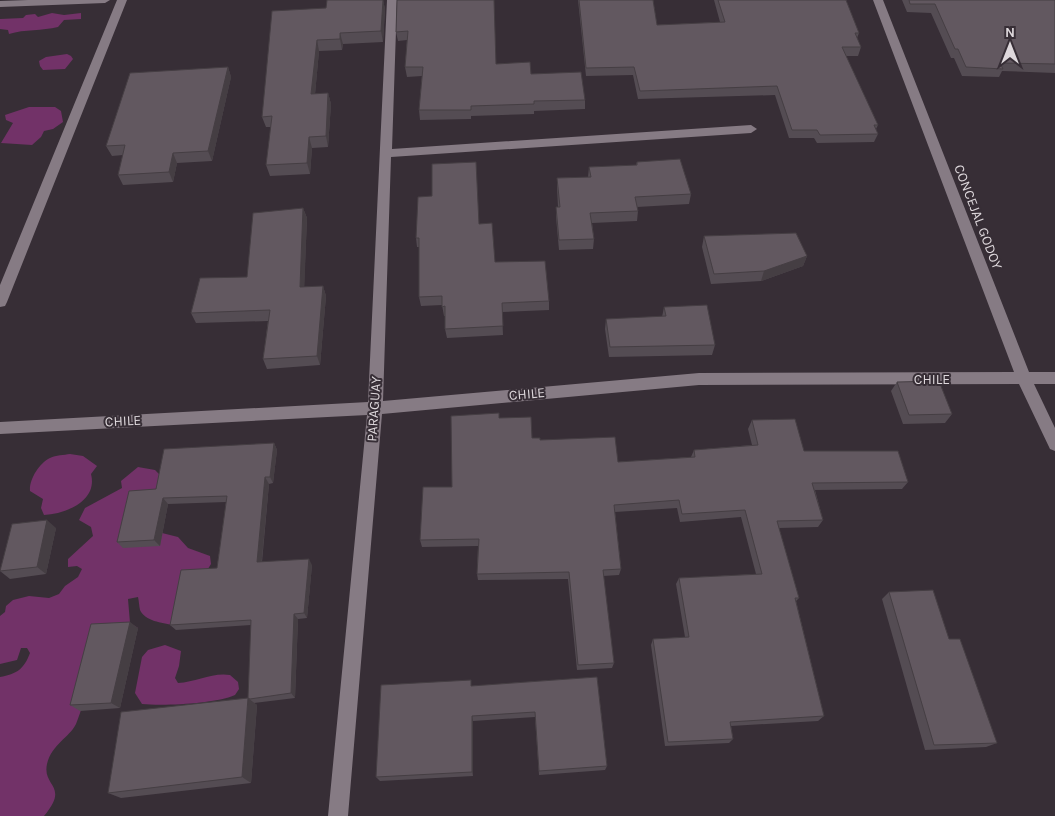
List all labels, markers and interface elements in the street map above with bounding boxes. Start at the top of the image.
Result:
north arrow [985,20,1035,70]
text: N [1005,24,1015,41]
street label: CONCEJAL GODOY [950,162,1006,272]
street label: CHILE [914,371,950,388]
street label: PARAGUAY [363,375,385,442]
street label: CHILE [508,384,546,404]
street label: CHILE [104,412,142,430]

